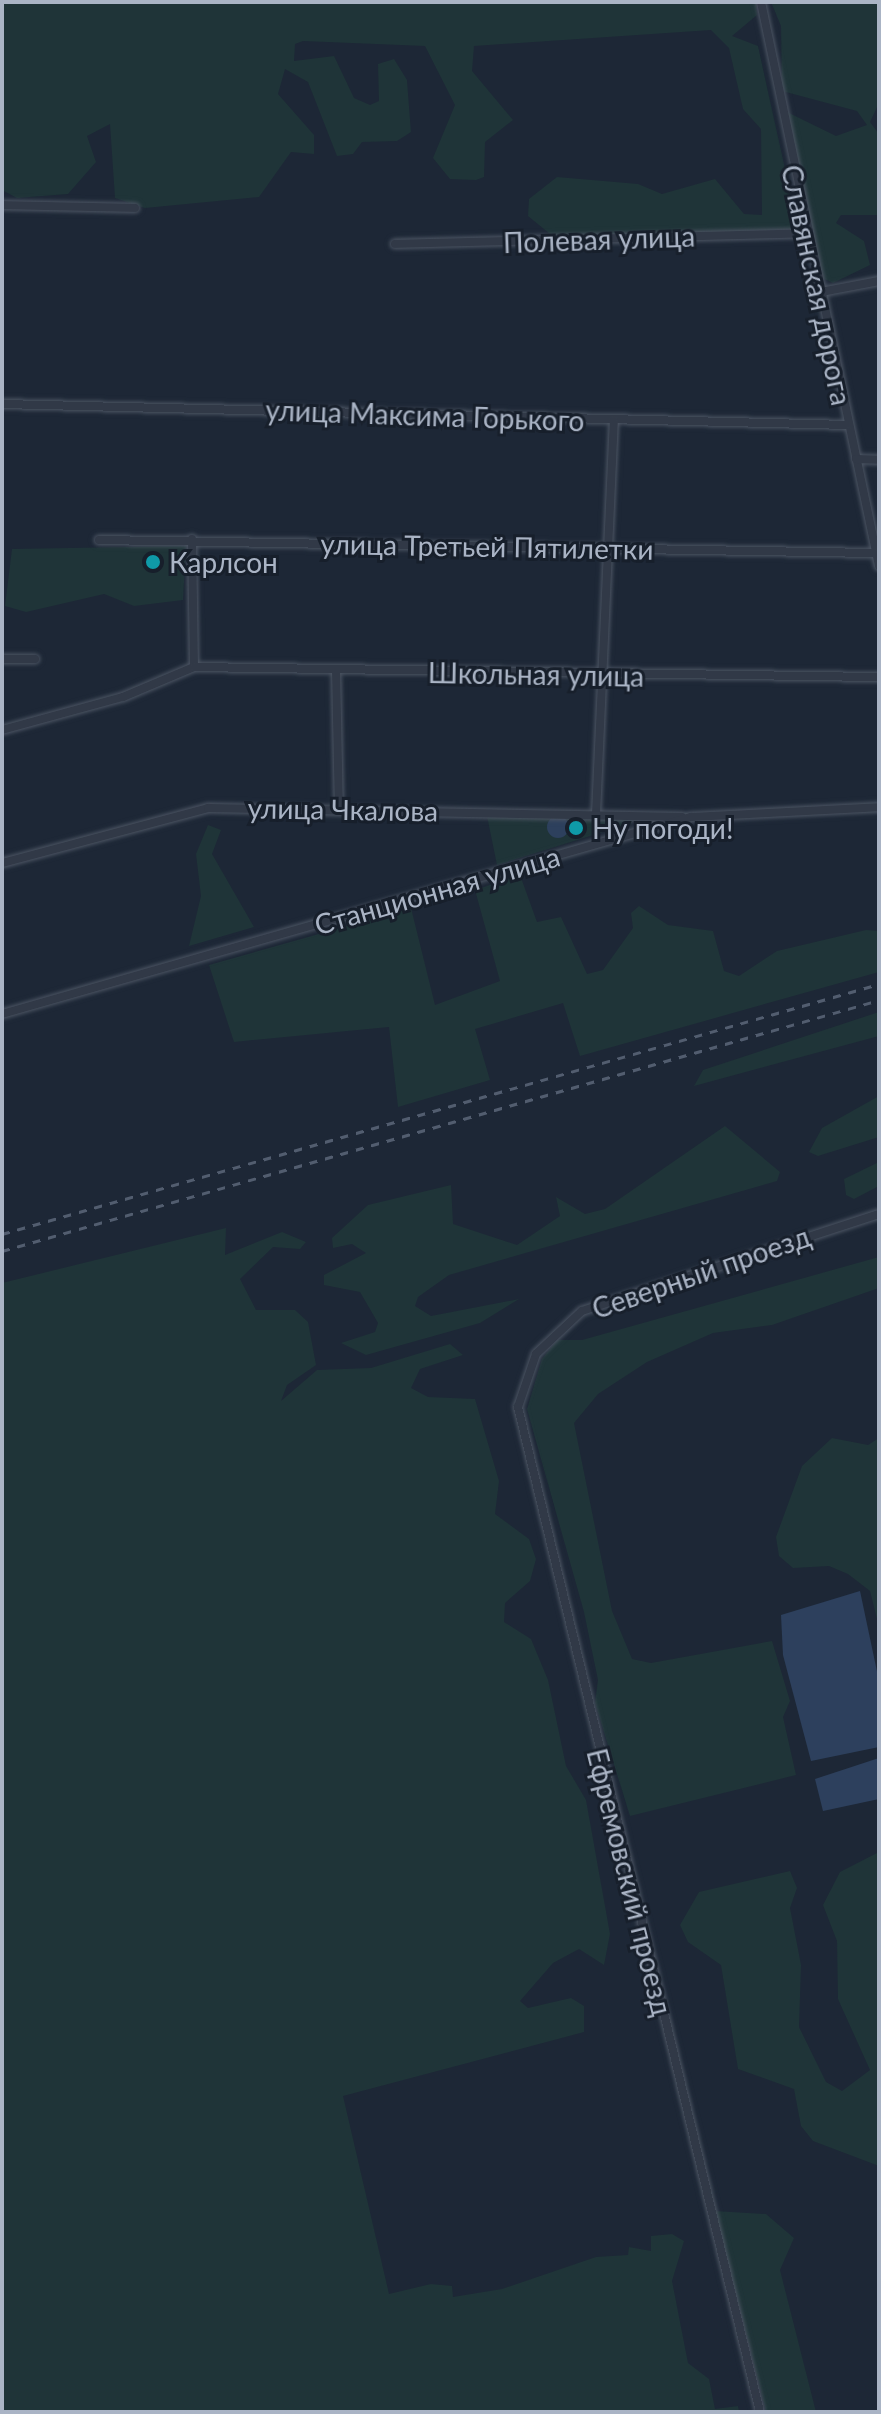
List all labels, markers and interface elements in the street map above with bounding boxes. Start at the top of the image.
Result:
street label: Славянская дорога [775,162,859,408]
street label: Полевая улица [502,219,696,259]
street label: улица Максима Горького [265,393,585,437]
street label: улица Третьей Пятилетки [320,526,654,566]
place label: Карлсон [169,545,278,579]
marker: Карлсон [144,553,162,571]
street label: Школьная улица [428,655,644,693]
street label: улица Чкалова [248,791,438,827]
place label: Ну погоди! [592,811,733,845]
marker: Ну погоди! [567,819,585,837]
street label: Станционная улица [310,839,564,941]
street label: Северный проезд [587,1219,815,1325]
street label: Ефремовский проезд [581,1745,679,2019]

